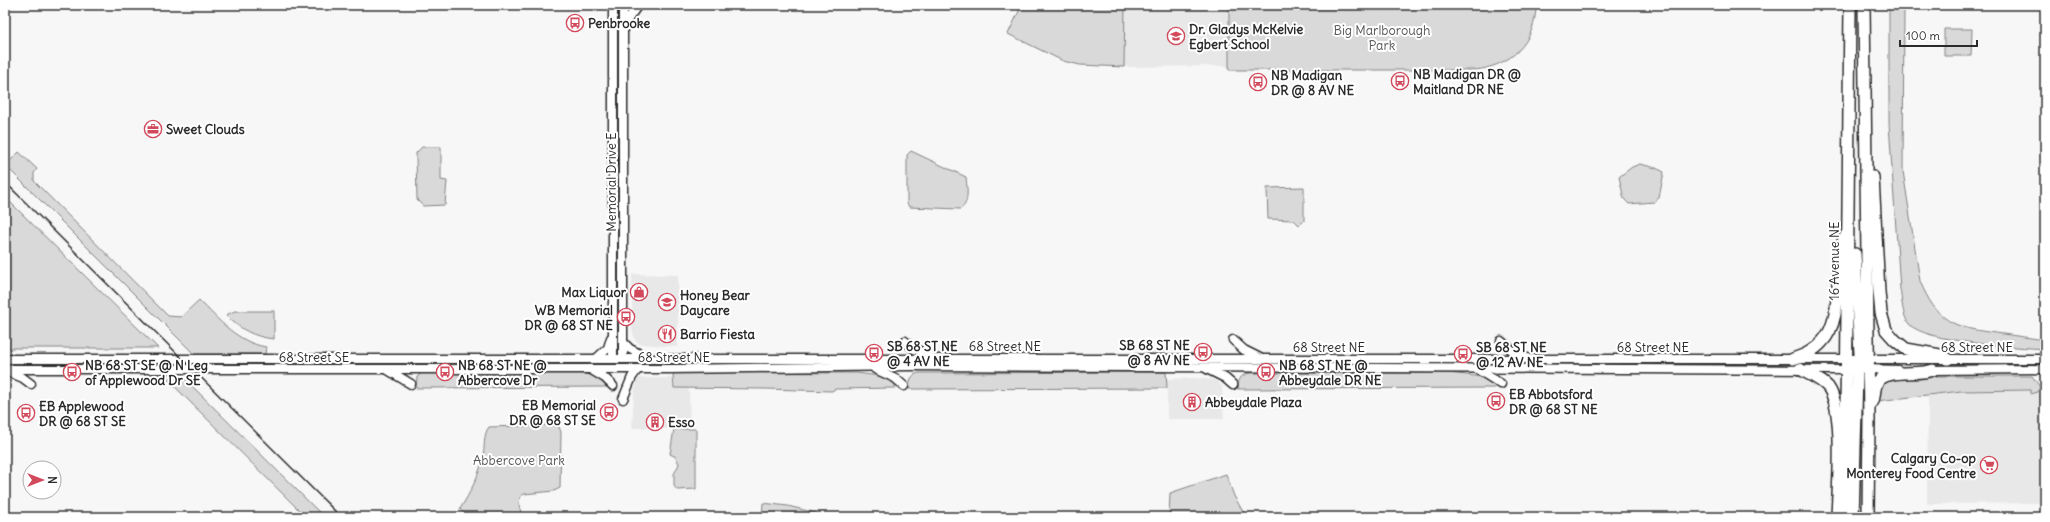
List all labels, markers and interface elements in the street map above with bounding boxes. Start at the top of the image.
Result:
bus stop icon: Penbrooke [565,13,585,33]
place label: Penbrooke [588,15,650,32]
place label: Dr. Gladys McKelvie Egbert School [1189,21,1303,53]
park label: Big Marlborough Park [1333,22,1431,54]
scale bar [1900,22,1977,48]
school or university icon: Dr. Gladys McKelvie Egbert School [1166,26,1186,46]
text: 100 m [1906,28,1940,43]
place label: NB Madigan DR @ Maitland DR NE [1413,66,1521,98]
place label: NB Madigan DR @ 8 AV NE [1271,67,1354,99]
bus stop icon: NB Madigan DR @ Maitland DR NE [1390,71,1410,91]
bus stop icon: NB Madigan DR @ 8 AV NE [1248,72,1268,92]
office icon: Sweet Clouds [143,119,163,139]
place label: Sweet Clouds [166,121,245,138]
street label: Memorial Drive E [603,132,620,232]
street label: 16 Avenue NE [1826,221,1843,301]
shop icon: Max Liquor [629,282,649,302]
place label: Max Liquor [561,284,627,301]
place label: Honey Bear Daycare [680,287,751,319]
school or university icon: Honey Bear Daycare [657,292,677,312]
place label: WB Memorial DR @ 68 ST NE [524,302,613,334]
bus stop icon: WB Memorial DR @ 68 ST NE [616,307,636,327]
restaurant icon: Barrio Fiesta [657,324,677,344]
place label: Barrio Fiesta [680,326,755,343]
place label: SB 68 ST NE @ 8 AV NE [1119,337,1190,369]
place label: SB 68 ST NE @ 4 AV NE [887,338,958,370]
street label: 68 Street NE [969,338,1042,355]
street label: 68 Street NE [1293,339,1366,356]
place label: SB 68 ST NE @ 12 AV NE [1476,339,1547,371]
street label: 68 Street NE [1617,339,1690,356]
street label: 68 Street NE [1941,339,2014,356]
bus stop icon: SB 68 ST NE @ 8 AV NE [1193,342,1213,362]
bus stop icon: SB 68 ST NE @ 4 AV NE [864,343,884,363]
bus stop icon: SB 68 ST NE @ 12 AV NE [1453,344,1473,364]
street label: 68 Street SE [279,349,350,366]
street label: 68 Street NE [638,349,711,366]
place label: NB 68 ST SE @ N Leg of Applewood Dr SE [85,357,208,389]
place label: NB 68 ST NE @ Abbercove Dr [458,357,547,389]
place label: NB 68 ST NE @ Abbeydale DR NE [1279,357,1382,389]
bus stop icon: NB 68 ST SE @ N Leg of Applewood Dr SE [62,362,82,382]
bus stop icon: NB 68 ST NE @ Abbercove Dr [435,362,455,382]
bus stop icon: NB 68 ST NE @ Abbeydale DR NE [1256,362,1276,382]
place label: EB Abbotsford DR @ 68 ST NE [1509,386,1598,418]
bus stop icon: EB Abbotsford DR @ 68 ST NE [1486,391,1506,411]
building icon: Abbeydale Plaza [1182,392,1202,412]
place label: Abbeydale Plaza [1205,394,1302,411]
place label: EB Memorial DR @ 68 ST SE [509,397,596,429]
place label: EB Applewood DR @ 68 ST SE [39,398,126,430]
bus stop icon: EB Memorial DR @ 68 ST SE [599,402,619,422]
bus stop icon: EB Applewood DR @ 68 ST SE [16,403,36,423]
building icon: Esso [645,412,665,432]
place label: Esso [668,414,695,431]
place label: Calgary Co-op Monterey Food Centre [1846,450,1977,482]
park label: Abbercove Park [473,452,565,469]
supermarket icon: Calgary Co-op Monterey Food Centre [1979,455,1999,475]
north arrow [22,460,62,500]
text: N [45,476,59,484]

